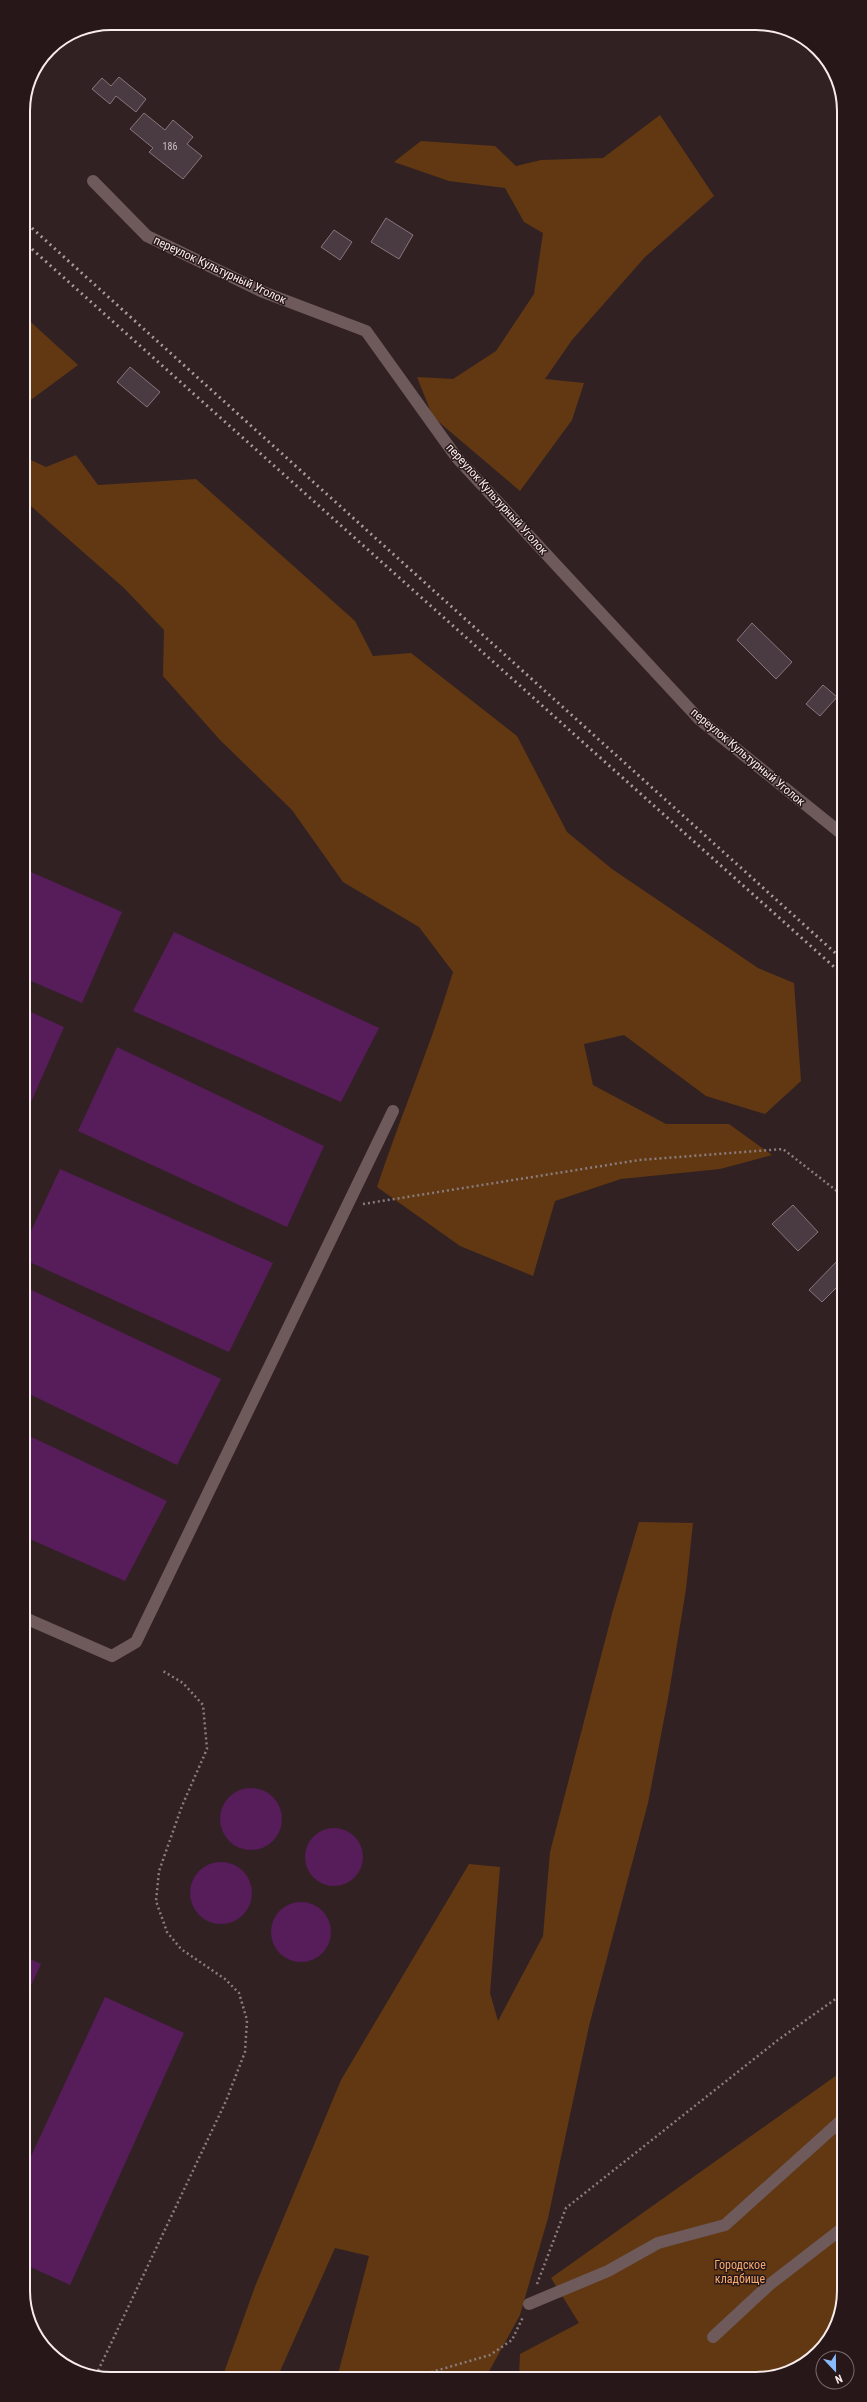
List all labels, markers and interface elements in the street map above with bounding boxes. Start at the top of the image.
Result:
house number: 186 [163,141,177,152]
street label: переулок Культурный Уголок [151,233,289,307]
street label: переулок Культурный Уголок [443,441,551,558]
street label: переулок Культурный Уголок [688,705,808,809]
park label: Городское кладбище [714,2258,766,2286]
north arrow [815,2350,855,2390]
text: N [833,2372,844,2386]

